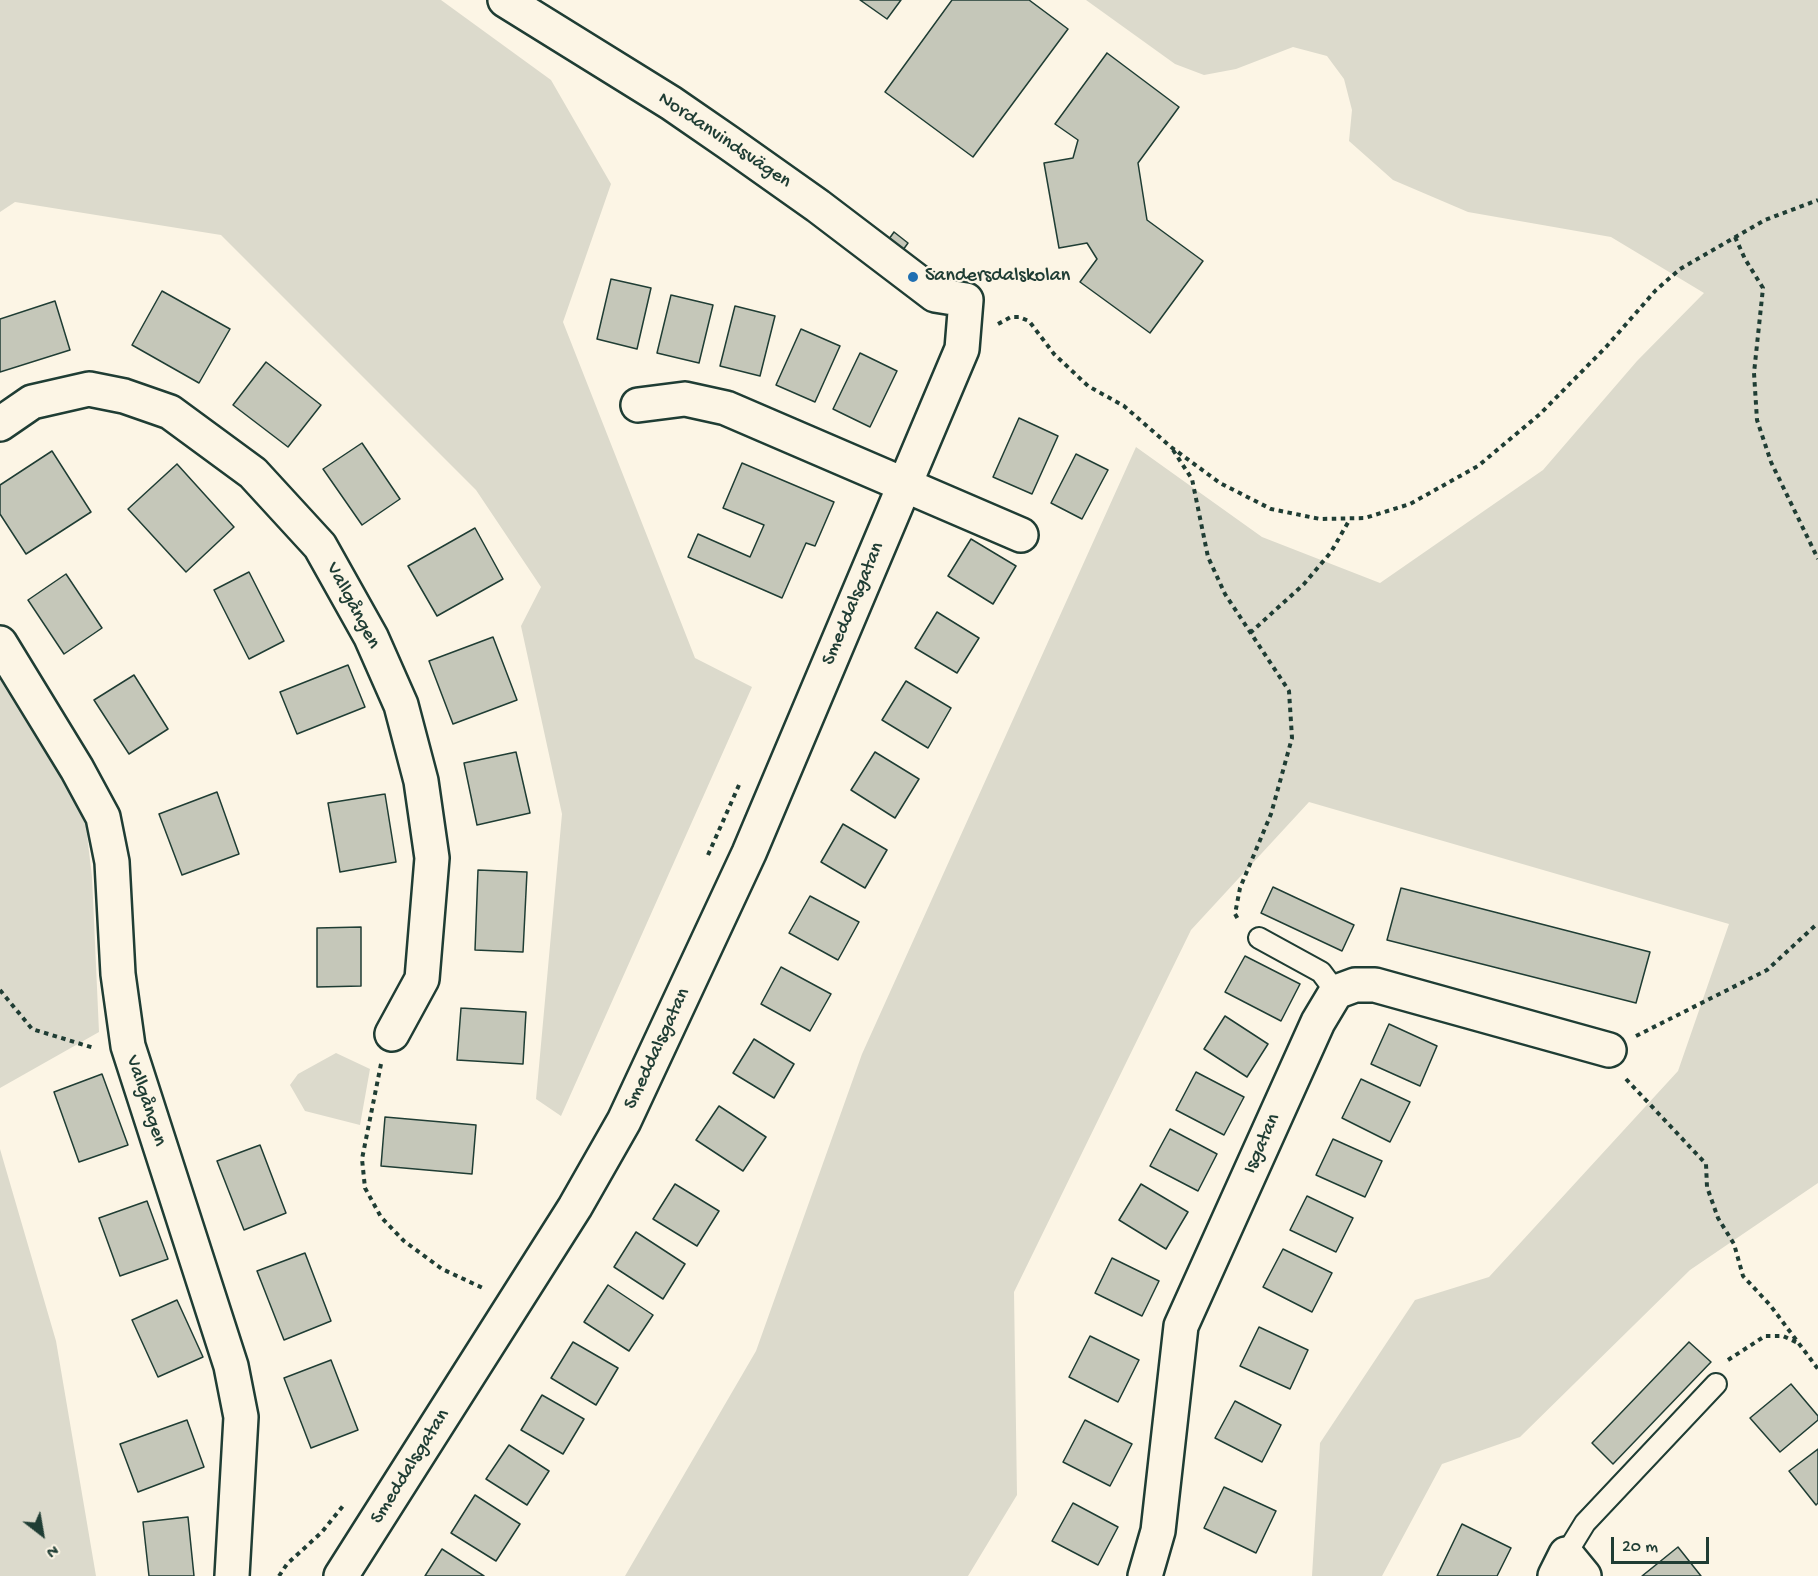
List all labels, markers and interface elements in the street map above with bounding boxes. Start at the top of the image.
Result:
street label: Nordanvindsvägen [653,88,795,194]
place label: Sandersdalskolan [925,265,1070,289]
marker: Sandersdalskolan [906,270,920,284]
street label: Smeddalsgatan [817,539,891,669]
street label: Vallgången [319,559,385,653]
street label: Smeddalsgatan [619,984,697,1114]
street label: Vallgången [119,1052,171,1150]
street label: Isgatan [1239,1110,1287,1178]
street label: Smeddalsgatan [366,1405,456,1529]
north arrow [12,1504,72,1564]
scale bar [1614,1525,1712,1563]
text: 20 m [1622,1537,1658,1558]
text: N [42,1539,61,1561]

